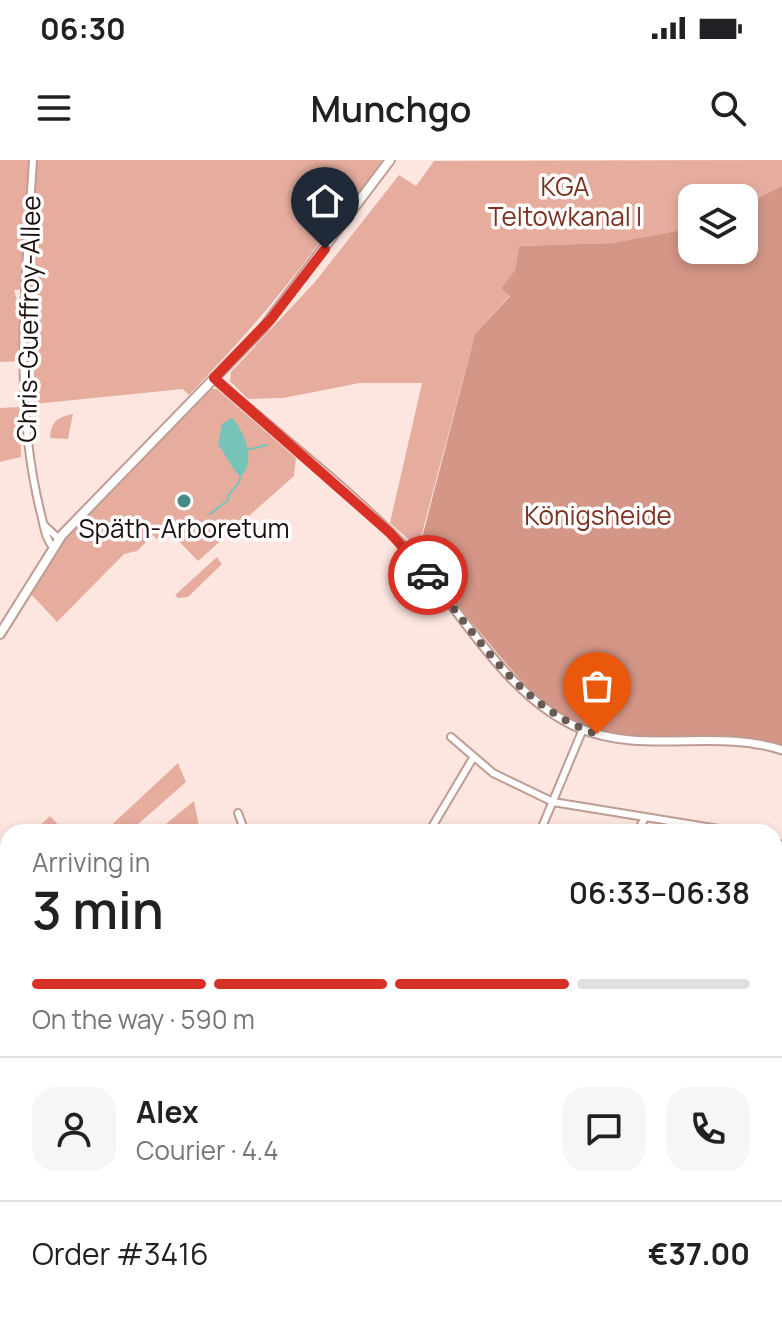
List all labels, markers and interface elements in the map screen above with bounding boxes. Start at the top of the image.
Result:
text: 06:30 [40,8,126,49]
text: Munchgo [310,84,472,133]
icon: menu [32,86,76,130]
icon: search [706,86,750,130]
pin [291,167,359,249]
park label: KGA Teltowkanal I [488,168,642,234]
icon: home [303,179,347,223]
map controls [678,184,758,264]
button: layers [678,184,758,264]
street label: Chris-Gueffroy-Allee [8,195,48,443]
marker: Späth-Arboretum [175,492,193,510]
park label: Königsheide [524,497,672,533]
place label: Späth-Arboretum [79,510,289,546]
courier [388,535,468,615]
icon: car [406,553,450,597]
pin [563,652,631,734]
icon: bag [575,664,619,708]
text: Arriving in [32,844,150,880]
text: 06:33–06:38 [569,872,750,913]
text: 3 min [32,874,164,945]
text: On the way · 590 m [32,1001,255,1037]
button: person [32,1087,116,1171]
button: chat [562,1087,646,1171]
button: phone [666,1087,750,1171]
text: Alex [136,1091,199,1132]
text: Courier · 4.4 [136,1132,278,1168]
text: Order #3416 [32,1233,209,1274]
text: €37.00 [648,1233,750,1274]

